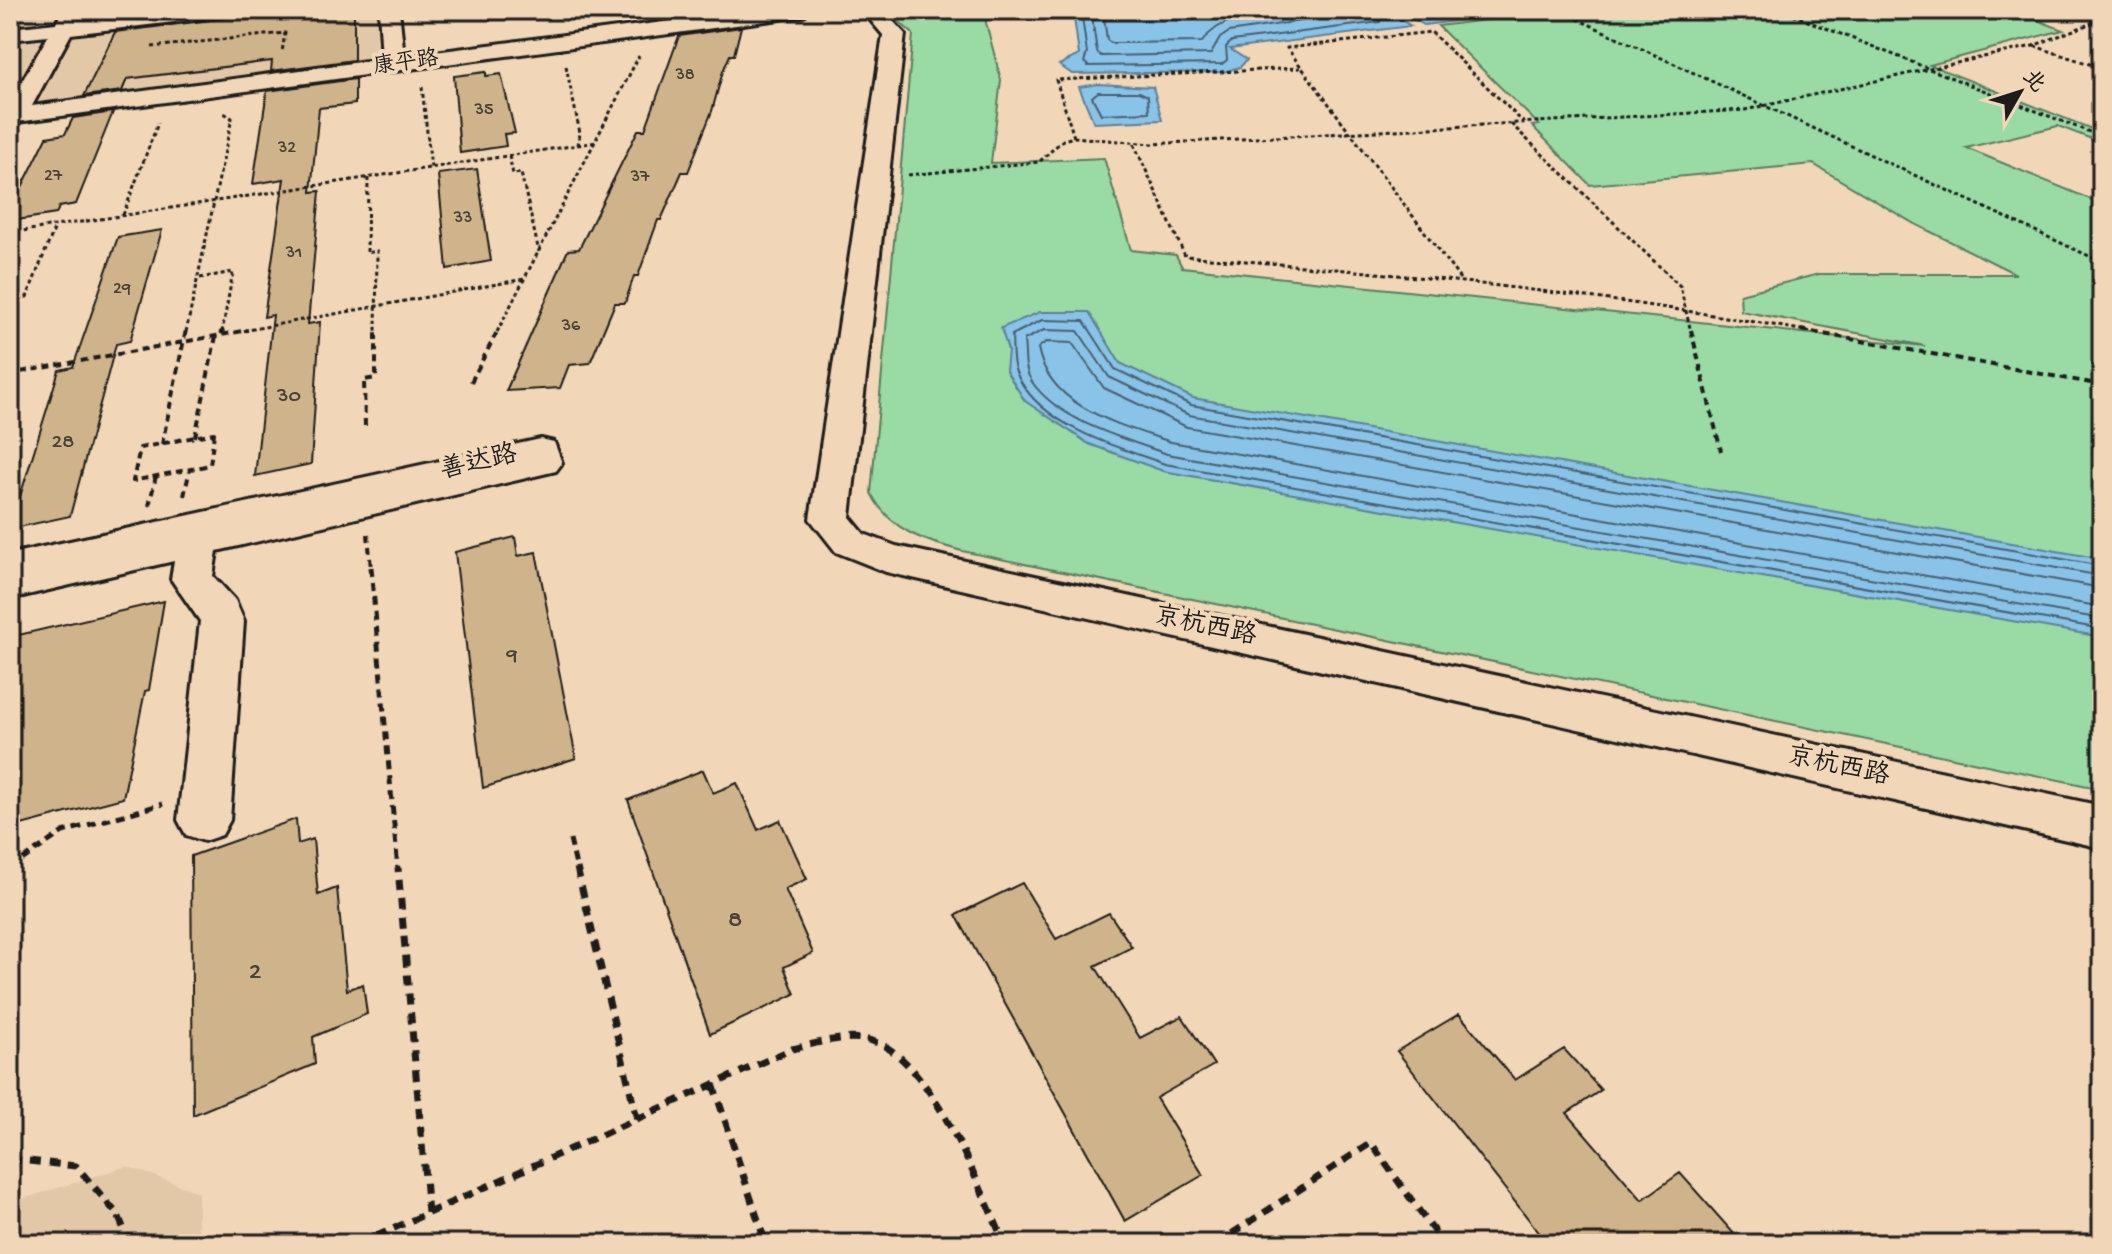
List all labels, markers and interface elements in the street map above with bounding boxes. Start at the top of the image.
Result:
street label: 康平路 [371,45,440,81]
north arrow [1980,52,2060,132]
house number: 38 [674,65,695,86]
text: 北 [2015,65,2049,99]
house number: 35 [474,100,493,121]
house number: 32 [277,138,296,159]
house number: 27 [44,166,63,187]
house number: 37 [630,167,650,188]
house number: 33 [453,208,472,229]
house number: 31 [285,243,302,264]
house number: 29 [113,279,131,300]
house number: 36 [561,316,581,337]
house number: 30 [276,384,301,410]
house number: 28 [52,430,74,456]
street label: 善达路 [437,438,520,488]
street label: 京杭西路 [1151,600,1260,654]
house number: 9 [505,644,518,670]
street label: 京杭西路 [1784,740,1893,794]
house number: 8 [728,906,742,937]
house number: 2 [249,958,262,989]

